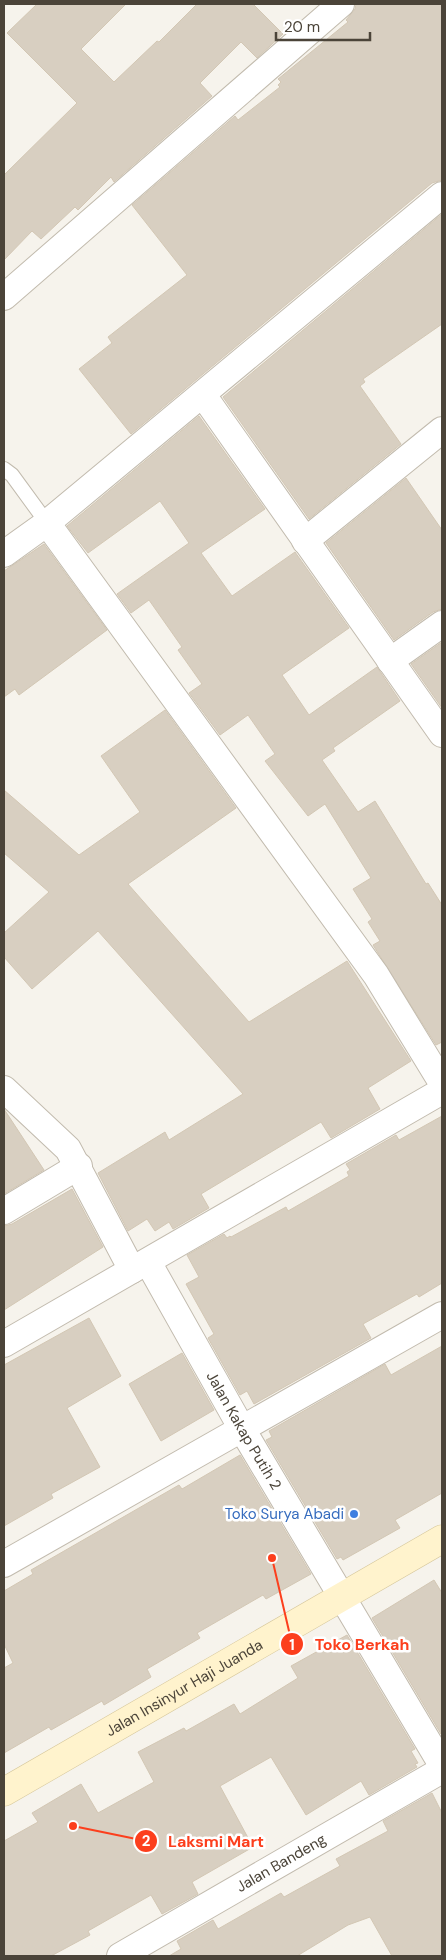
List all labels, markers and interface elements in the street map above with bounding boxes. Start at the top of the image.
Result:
scale bar [276,10,370,42]
text: 20 m [284,17,320,37]
street label: Jalan Kakap Putih 2 [202,1368,286,1494]
place label: Toko Surya Abadi [225,1504,344,1524]
marker: Toko Surya Abadi [348,1508,360,1520]
callout: Toko Berkah [279,1629,419,1660]
text: Toko Berkah [315,1634,409,1655]
street label: Jalan Insinyur Haji Juanda [102,1635,266,1741]
text: 1 [289,1635,295,1655]
callout: Laksmi Mart [133,1826,274,1857]
street label: Jalan Bandeng [232,1829,330,1897]
text: 2 [142,1831,151,1851]
text: Laksmi Mart [168,1831,264,1852]

